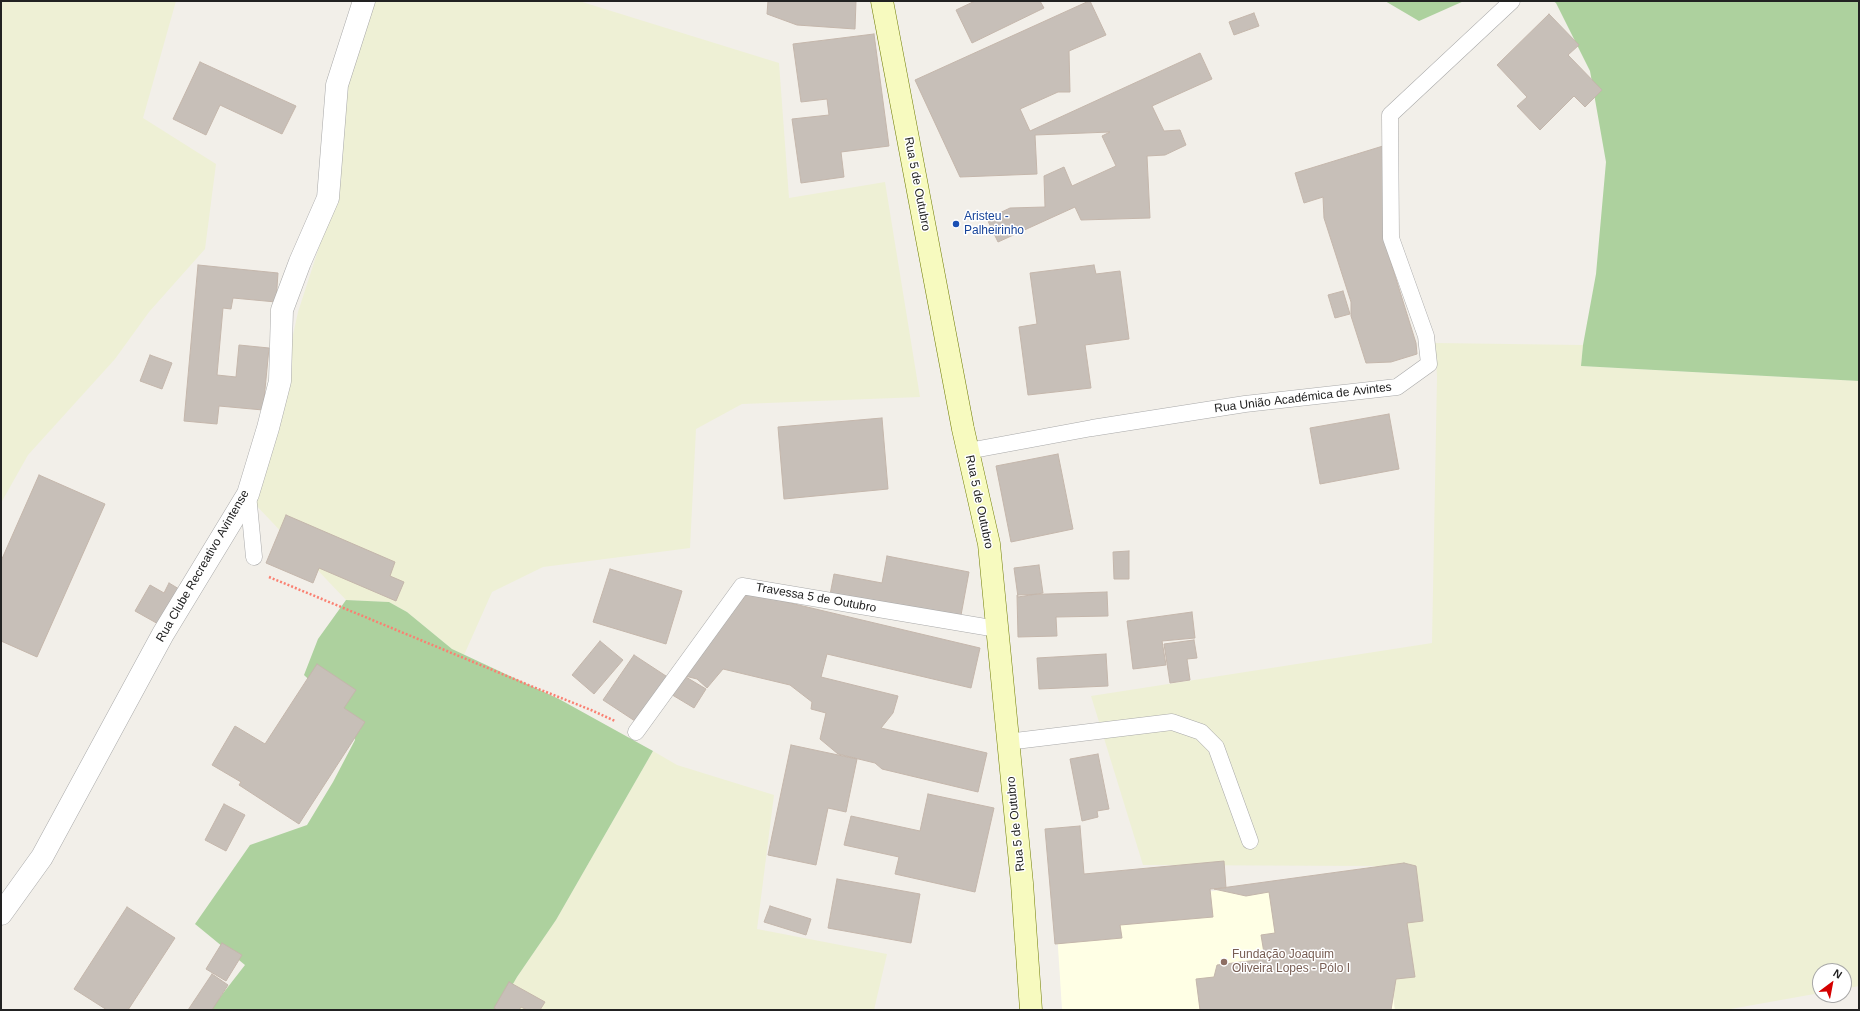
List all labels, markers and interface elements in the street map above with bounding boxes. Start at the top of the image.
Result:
street label: Rua 5 de Outubro [901,136,933,232]
place label: Aristeu - Palheirinho [964,210,1024,238]
marker: Aristeu - Palheirinho [951,219,961,229]
street label: Rua União Académica de Avintes [1214,380,1392,416]
street label: Rua 5 de Outubro [962,454,996,550]
street label: Rua Clube Recreativo Avintense [153,487,253,645]
street label: Travessa 5 de Outubro [755,580,877,616]
street label: Rua 5 de Outubro [1004,776,1028,872]
place label: Fundação Joaquim Oliveira Lopes - Pólo I [1232,948,1350,976]
marker: Fundação Joaquim Oliveira Lopes - Pólo I [1219,957,1229,967]
north arrow [1812,963,1852,1003]
text: N [1831,966,1844,981]

